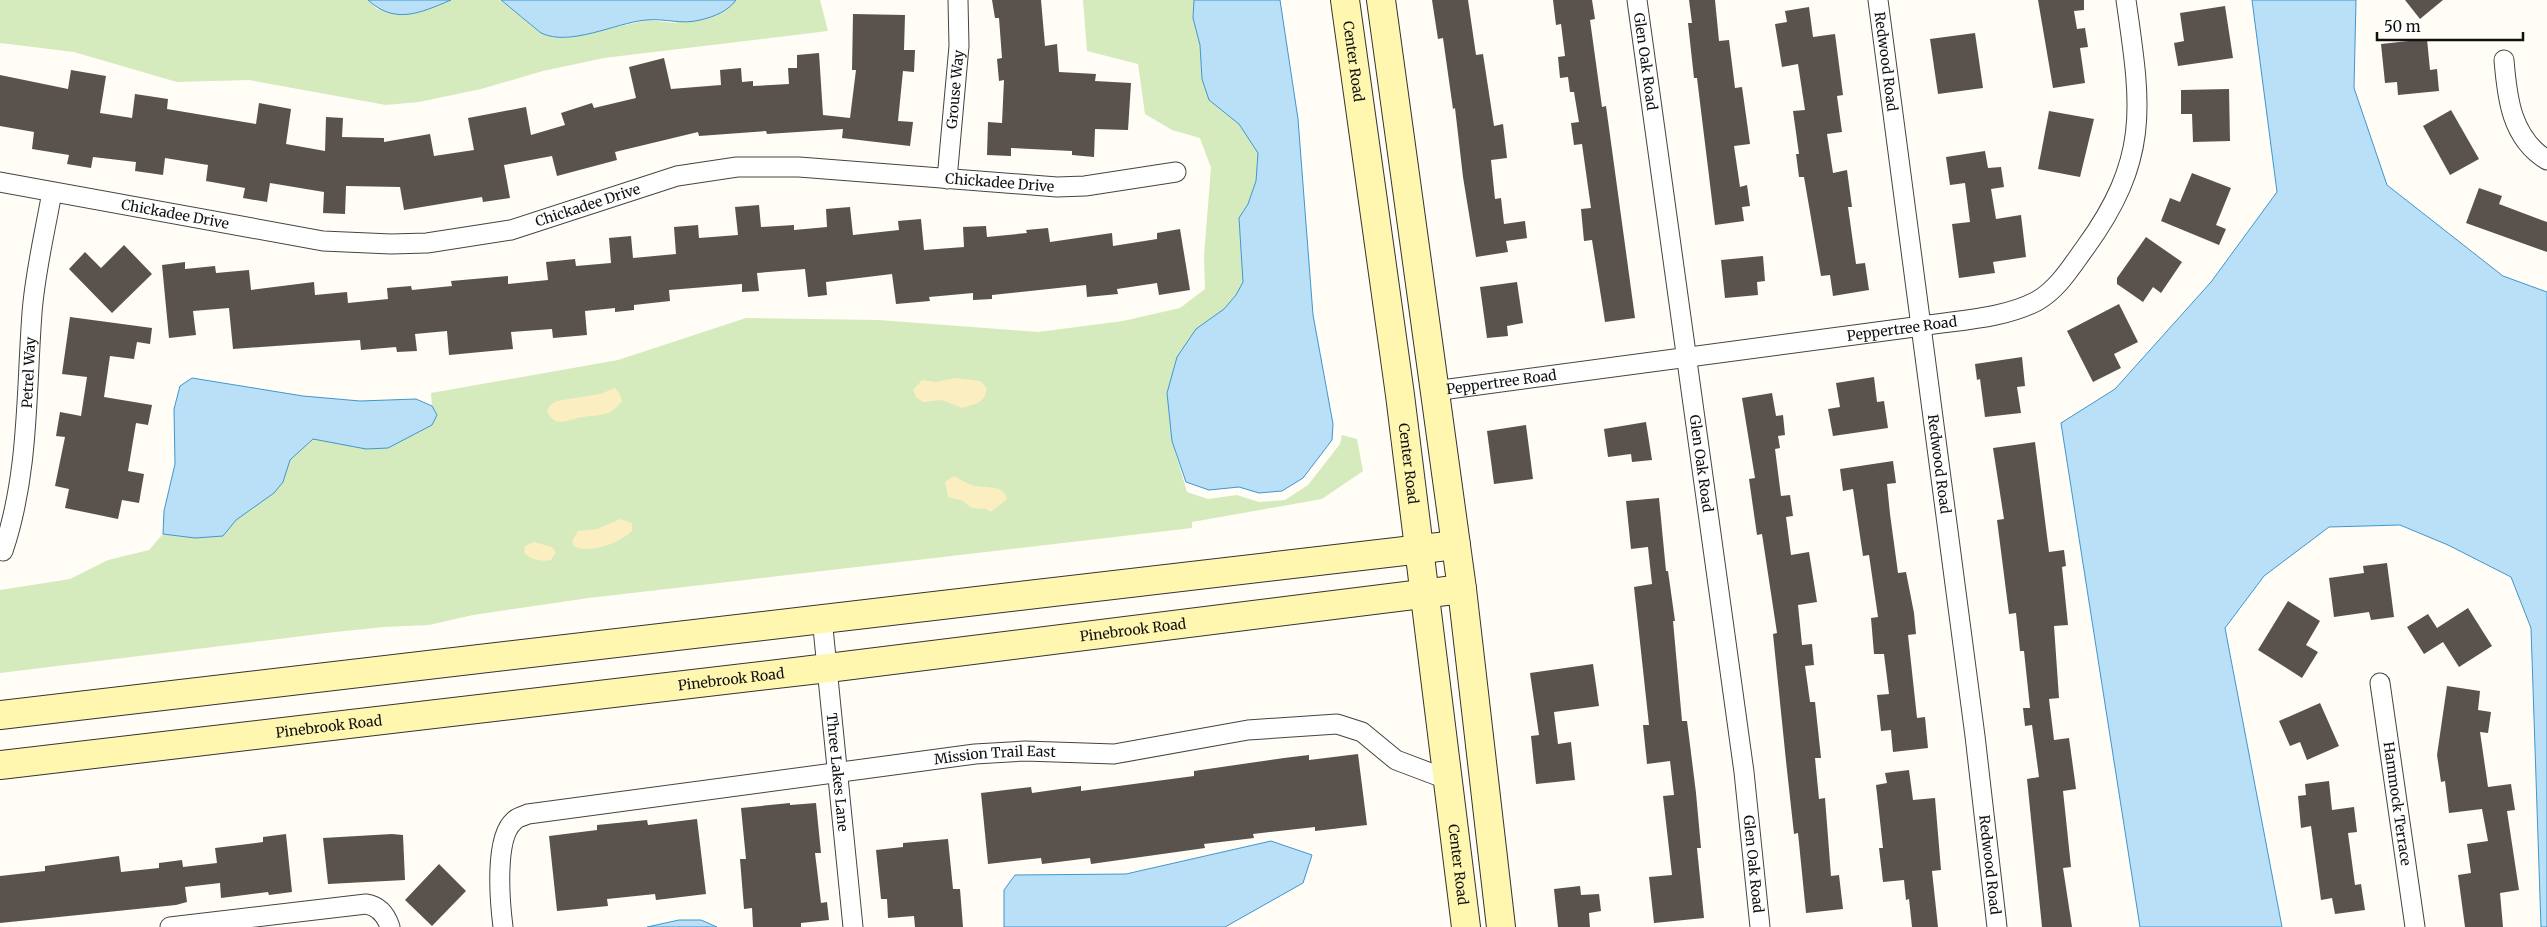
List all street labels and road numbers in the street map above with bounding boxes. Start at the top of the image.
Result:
street label: Redwood Road [1871,11,1902,113]
street label: Glen Oak Road [1630,12,1661,112]
street label: Center Road [1339,20,1368,104]
street label: Grouse Way [943,48,968,130]
street label: Chickadee Drive [945,169,1055,196]
street label: Chickadee Drive [533,180,642,231]
street label: Chickadee Drive [120,195,231,233]
street label: Peppertree Road [1846,312,1959,345]
street label: Petrel Way [18,336,39,409]
street label: Peppertree Road [1445,366,1558,398]
street label: Redwood Road [1924,413,1955,515]
street label: Glen Oak Road [1686,414,1717,514]
street label: Center Road [1395,422,1423,506]
street label: Pinebrook Road [1079,614,1188,646]
street label: Pinebrook Road [677,664,786,695]
street label: Pinebrook Road [275,711,384,742]
street label: Three Lakes Lane [823,712,852,832]
street label: Hammock Terrace [2380,741,2415,867]
street label: Mission Trail East [933,742,1057,768]
street label: Glen Oak Road [1740,814,1768,914]
street label: Redwood Road [1975,814,2005,916]
street label: Center Road [1444,823,1472,907]

